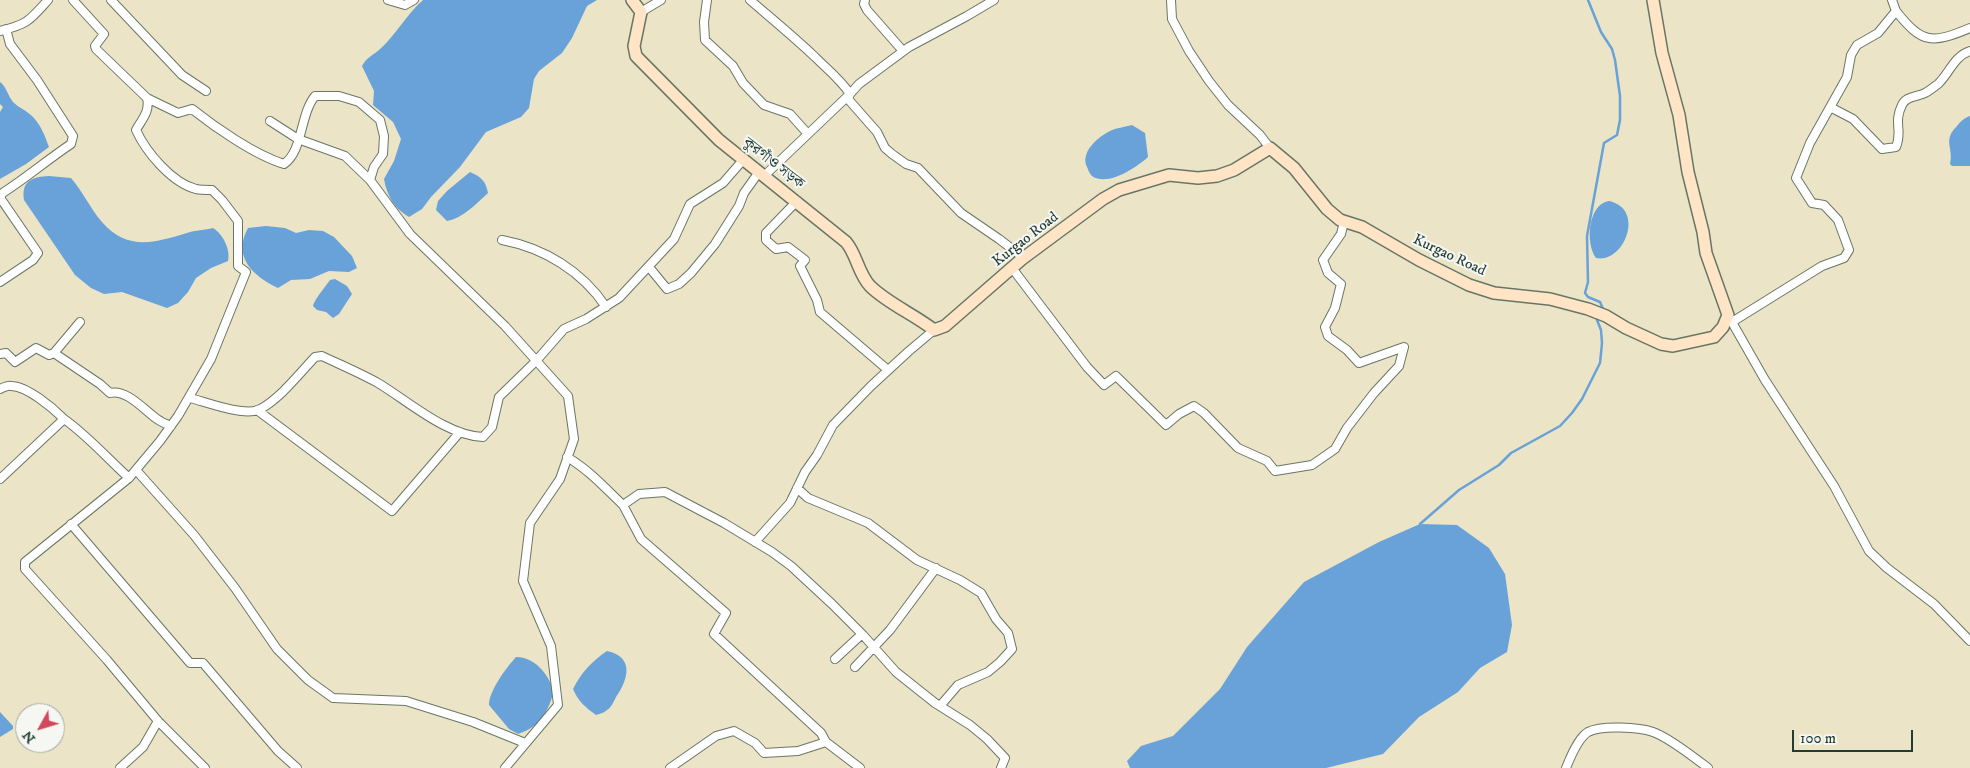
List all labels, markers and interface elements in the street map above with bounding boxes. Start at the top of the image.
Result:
street label: কুরগাঁও সড়ক [739,135,807,193]
street label: Kurgao Road [990,209,1062,271]
street label: Kurgao Road [1410,231,1488,281]
north arrow [15,703,65,753]
scale bar [1795,720,1916,752]
text: N [19,727,40,747]
text: 100 m [1800,729,1836,748]

